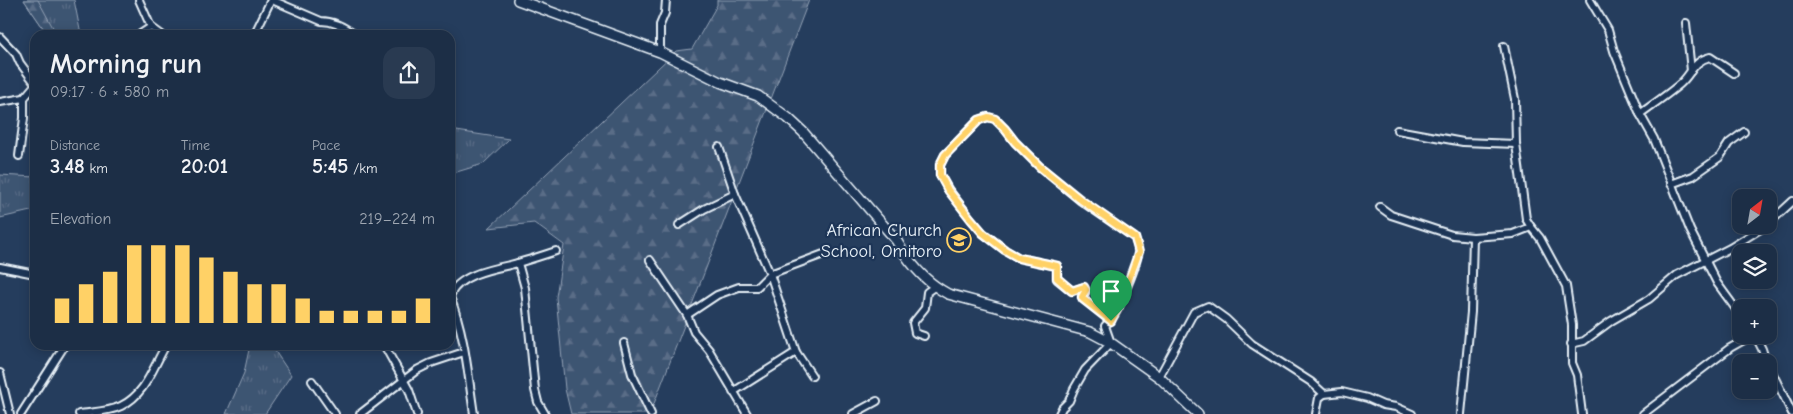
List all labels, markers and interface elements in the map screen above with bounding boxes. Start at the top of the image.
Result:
button: share [383,47,435,99]
text: Morning run [50,48,202,80]
text: 09:17 · 6 × 580 m [50,83,169,101]
text: Distance [50,137,100,154]
text: Time [181,137,210,154]
text: Pace [312,137,340,154]
text: 3.48 [50,154,85,178]
text: 20:01 [181,154,228,178]
text: 5:45 [312,154,349,178]
text: km [85,160,108,177]
text: /km [349,160,378,177]
north arrow [1732,189,1778,234]
map controls [1732,189,1777,399]
text: Elevation [50,210,111,228]
text: 219–224 m [359,210,435,228]
place label: African Church School, Omitoro [821,220,942,262]
school or university icon: African Church School, Omitoro [946,227,972,253]
button: layers [1732,244,1777,289]
pin [1090,270,1132,321]
icon: arrive [1097,277,1125,305]
button: + [1732,299,1777,344]
button: − [1732,354,1777,399]

